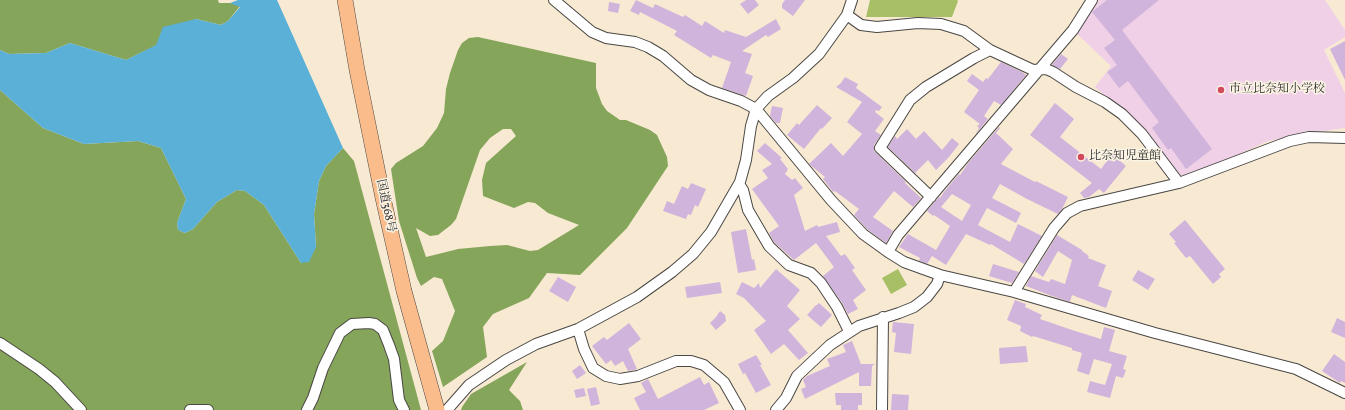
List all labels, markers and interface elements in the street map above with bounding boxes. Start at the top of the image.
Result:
place label: 市立比奈知小学校 [1229,83,1325,97]
marker: 市立比奈知小学校 [1216,85,1226,95]
place label: 比奈知児童館 [1089,150,1161,164]
marker: 比奈知児童館 [1076,152,1086,162]
street label: 国道368号 [372,178,398,234]

